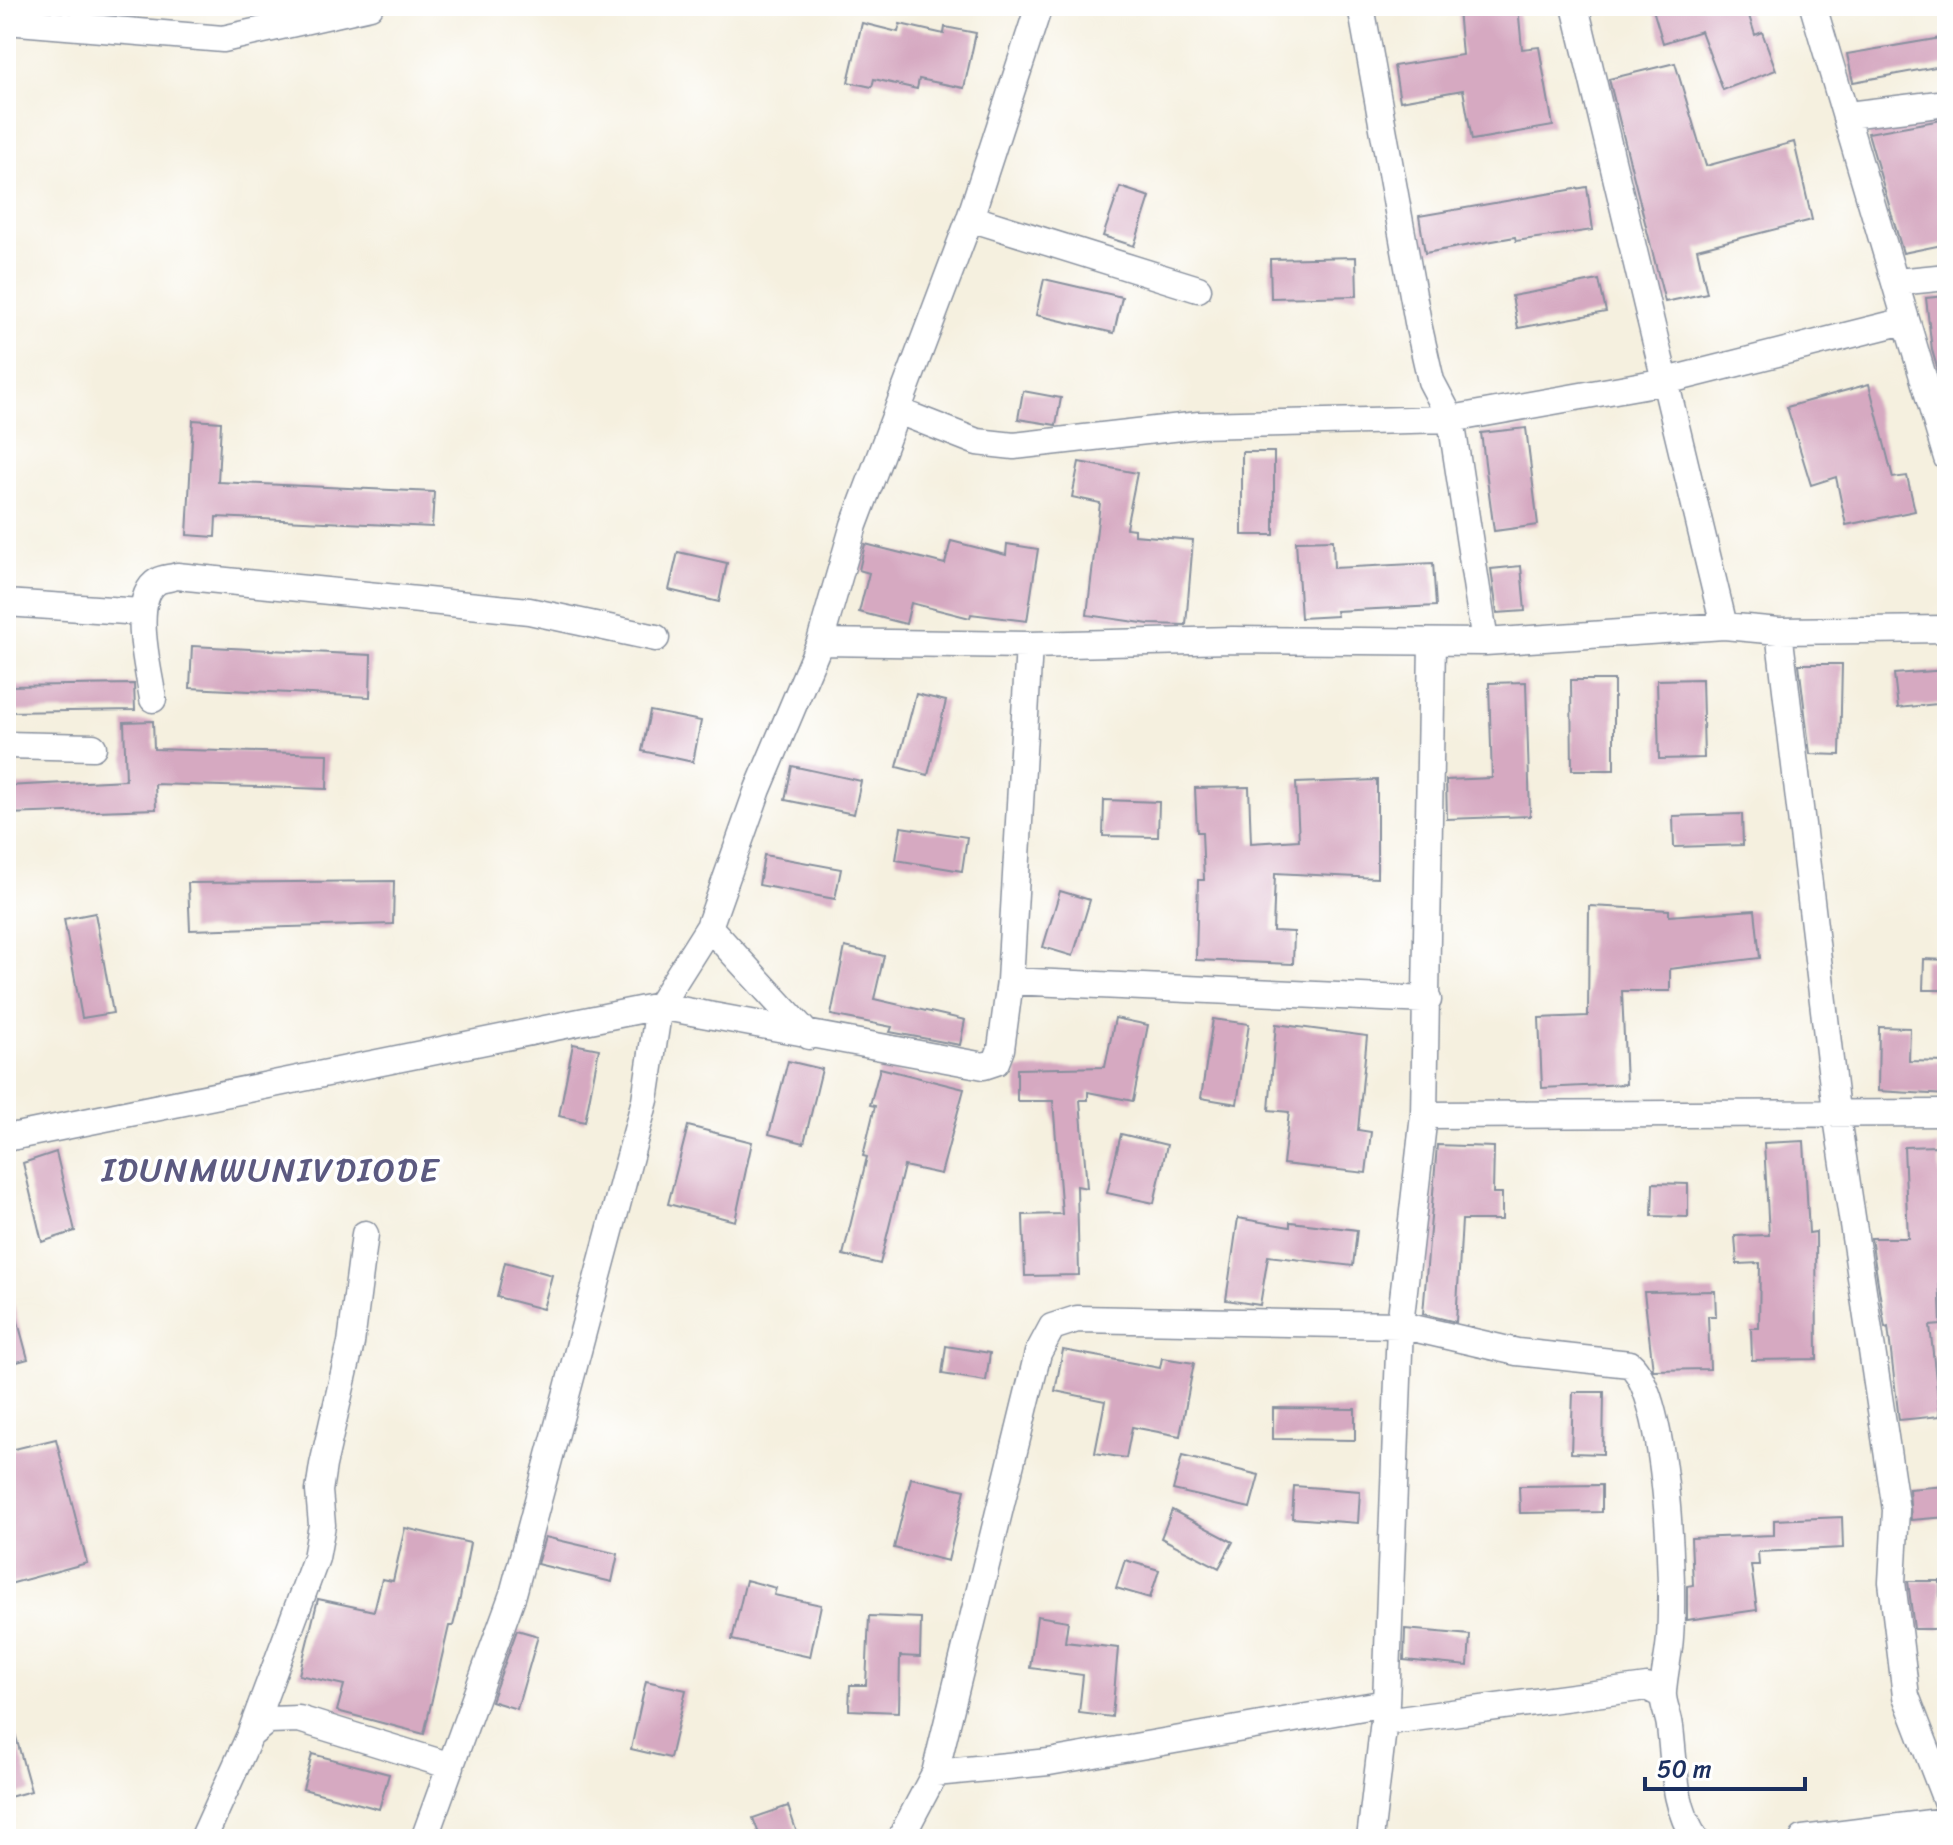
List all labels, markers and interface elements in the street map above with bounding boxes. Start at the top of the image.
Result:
district label: IDUNMWUNIVDIODE [101,1140,440,1200]
scale bar [1645,1741,1805,1791]
text: 50 m [1657,1748,1712,1790]

